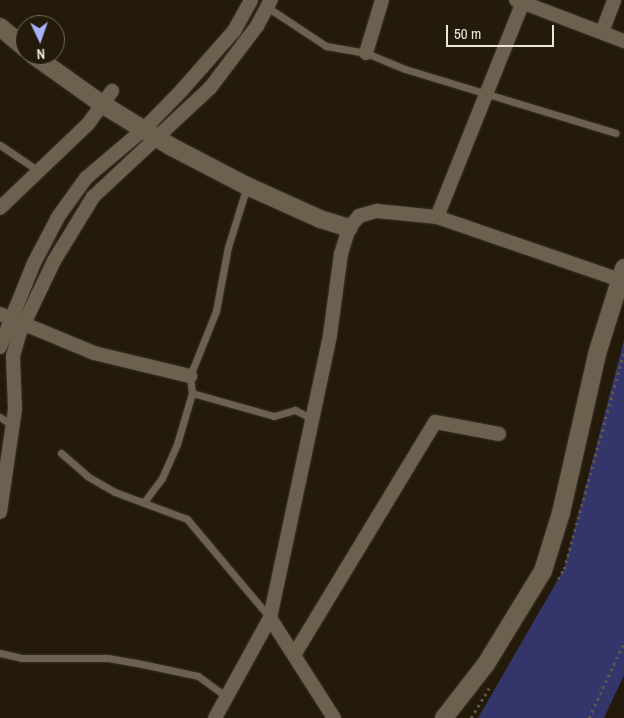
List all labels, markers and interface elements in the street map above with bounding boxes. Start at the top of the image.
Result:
north arrow [15,15,65,65]
scale bar [449,15,556,47]
text: 50 m [454,23,481,44]
text: N [36,45,45,63]

